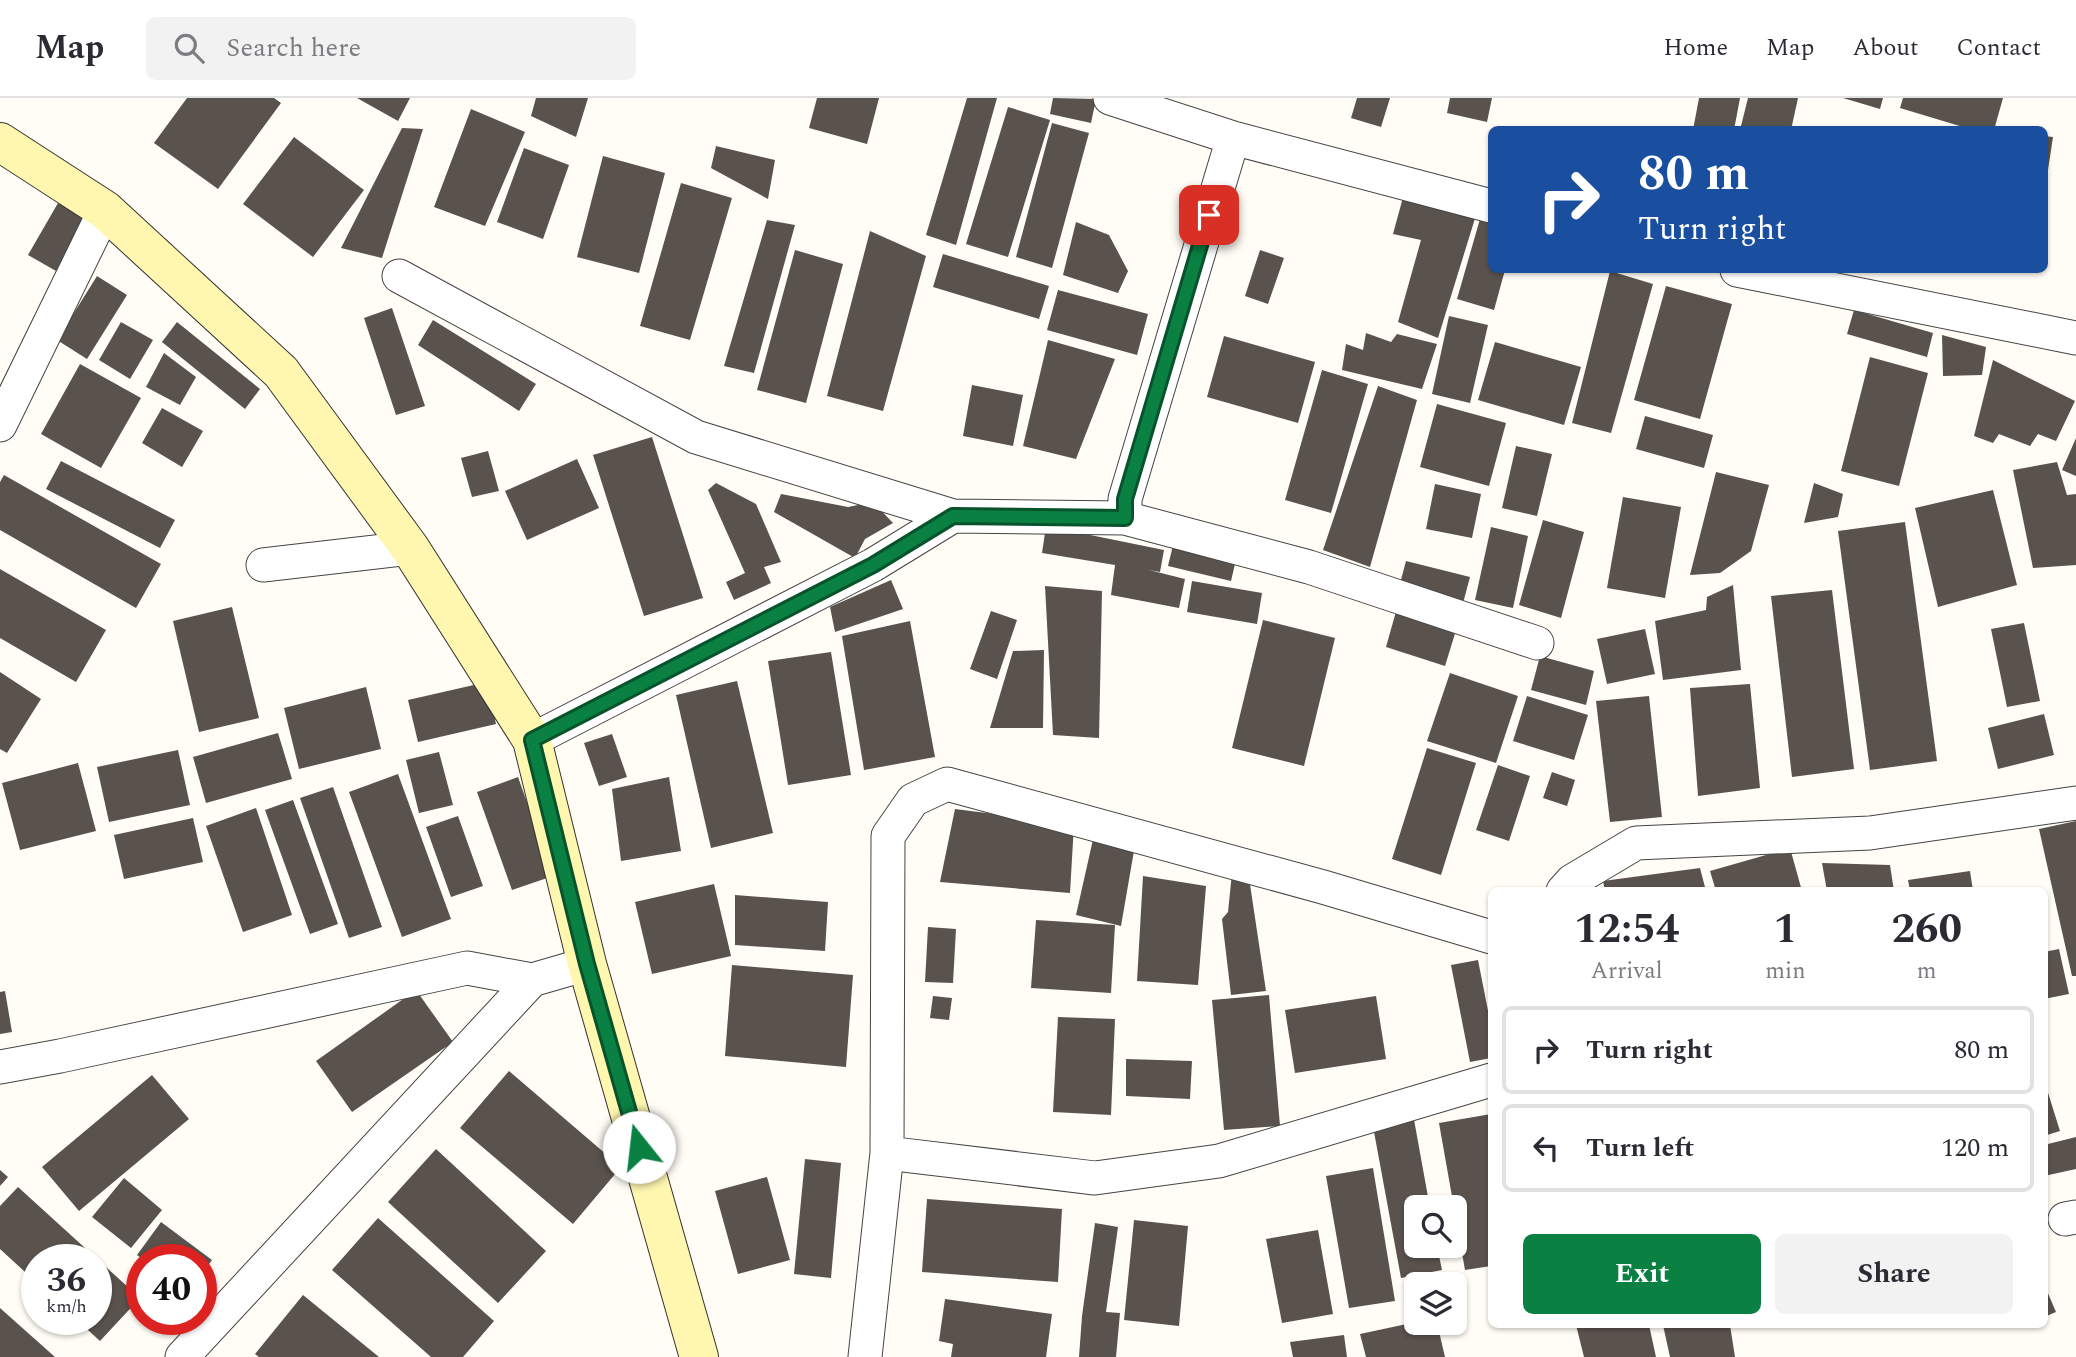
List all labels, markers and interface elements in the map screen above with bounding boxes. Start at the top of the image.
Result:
search box [146,17,636,80]
text: Map [35,23,104,73]
text: Search here [226,28,361,68]
icon: search [170,29,208,67]
text: Home [1663,30,1728,66]
text: Map [1766,30,1814,66]
text: About [1852,30,1918,66]
text: Contact [1956,30,2041,66]
text: 80 m [1638,137,1749,212]
icon: right [1523,154,1614,245]
pin [1179,185,1239,245]
icon: arrive [1190,196,1228,234]
text: Turn right [1638,205,1786,254]
text: 12:54 [1574,898,1679,961]
text: 1 [1774,898,1797,961]
text: 260 [1891,898,1962,961]
text: Arrival [1591,954,1662,989]
text: min [1765,954,1806,989]
text: m [1917,954,1937,989]
text: Turn right [1586,1030,1713,1070]
text: 80 m [1954,1030,2009,1070]
icon: right [1527,1031,1565,1069]
position arrow [602,1110,676,1184]
text: Turn left [1586,1128,1694,1168]
text: 120 m [1941,1128,2009,1168]
icon: left [1527,1129,1565,1167]
map controls [1404,1195,1467,1335]
button: search [1404,1195,1467,1258]
button: Exit [1523,1234,1761,1314]
button: Share [1775,1234,2013,1314]
speed limit sign: 40 [126,1244,217,1335]
text: 36 [47,1254,86,1307]
button: layers [1404,1272,1467,1335]
text: km/h [46,1293,87,1320]

